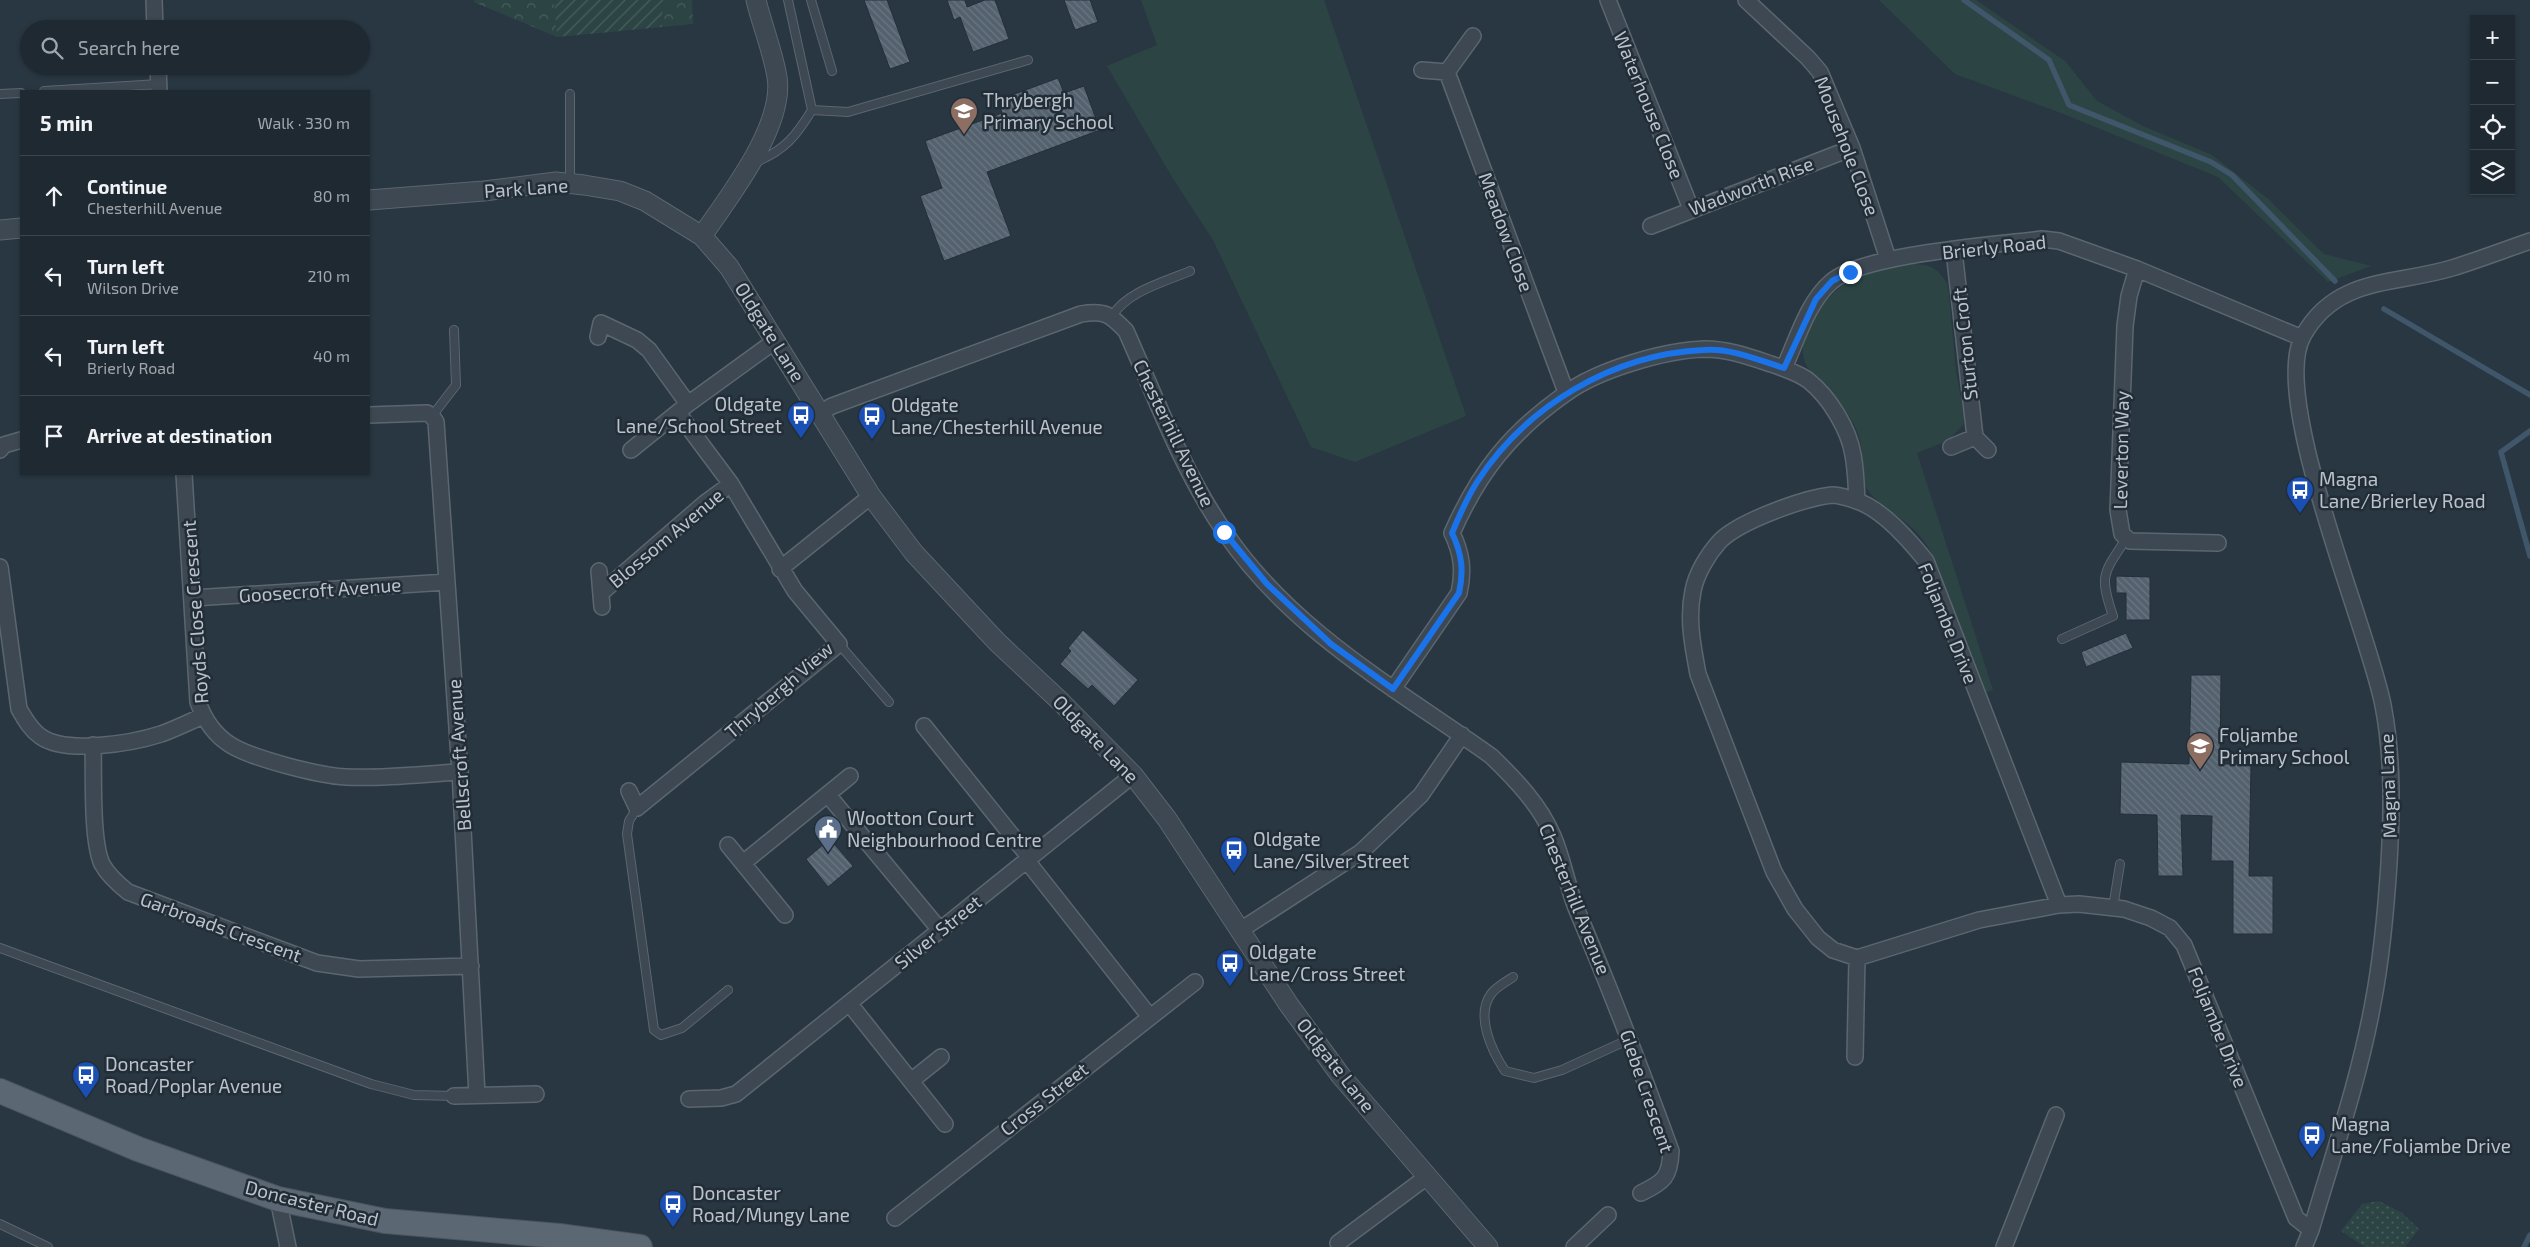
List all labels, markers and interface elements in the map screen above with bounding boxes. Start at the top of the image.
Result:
map controls [2470,15,2515,195]
button: + [2470,15,2515,60]
search box [20,20,370,75]
street label: Waterhouse Close [1609,28,1690,182]
icon: search [38,34,66,62]
text: Search here [78,36,180,59]
button: − [2470,60,2515,105]
street label: Mousehole Close [1810,73,1885,219]
place label: Thrybergh Primary School [983,88,1114,133]
school or university icon: Thrybergh Primary School [949,96,979,135]
button: locate [2470,105,2515,150]
text: 5 min [40,110,93,135]
text: Walk · 330 m [258,113,350,132]
button: layers [2470,150,2515,195]
street label: Wadworth Rise [1685,151,1817,220]
street label: Meadow Close [1474,169,1539,295]
street label: Park Lane [483,173,569,202]
text: Continue [87,175,167,198]
icon: ahead [40,182,68,210]
text: 80 m [313,186,350,205]
text: Chesterhill Avenue [87,198,222,217]
street label: Brierly Road [1941,230,2047,263]
text: Turn left [87,255,164,278]
route end [1839,261,1862,284]
icon: left [40,262,68,290]
text: 210 m [307,266,350,285]
text: Wilson Drive [87,278,179,297]
street label: Oldgate Lane [731,278,810,386]
street label: Sturton Croft [1947,287,1982,401]
text: Turn left [87,335,164,358]
icon: left [40,342,68,370]
text: 40 m [313,346,350,365]
street label: Chesterhill Avenue [1129,355,1220,510]
text: Brierly Road [87,358,175,377]
street label: Leverton Way [2108,390,2133,510]
place label: Oldgate Lane/School Street [616,392,782,437]
place label: Oldgate Lane/Chesterhill Avenue [891,393,1103,438]
bus stop icon: Oldgate Lane/School Street [786,400,816,439]
bus stop icon: Oldgate Lane/Chesterhill Avenue [857,401,887,440]
icon: arrive [40,422,68,450]
text: Arrive at destination [87,424,272,447]
place label: Magna Lane/Brierley Road [2319,467,2486,512]
bus stop icon: Magna Lane/Brierley Road [2285,475,2315,514]
street label: Blossom Avenue [604,483,728,592]
street label: Royds Close Crescent [177,519,212,705]
route start [1213,521,1236,544]
street label: Foljambe Drive [1914,559,1983,687]
street label: Goosecroft Avenue [238,572,402,607]
street label: Thrybergh View [720,636,838,743]
street label: Bellscroft Avenue [442,678,475,832]
street label: Oldgate Lane [1049,690,1144,787]
place label: Foljambe Primary School [2219,723,2350,768]
school or university icon: Foljambe Primary School [2185,731,2215,770]
street label: Magna Lane [2374,733,2401,839]
place label: Wootton Court Neighbourhood Centre [847,806,1042,851]
public building icon: Wootton Court Neighbourhood Centre [813,814,843,853]
street label: Chesterhill Avenue [1535,820,1616,978]
place label: Oldgate Lane/Silver Street [1253,827,1409,872]
bus stop icon: Oldgate Lane/Silver Street [1219,835,1249,874]
street label: Garbroads Crescent [137,887,305,966]
street label: Silver Street [890,890,986,974]
place label: Oldgate Lane/Cross Street [1249,940,1405,985]
bus stop icon: Oldgate Lane/Cross Street [1215,948,1245,987]
street label: Foljambe Drive [2184,963,2253,1091]
street label: Oldgate Lane [1292,1013,1380,1116]
street label: Glebe Crescent [1616,1026,1679,1155]
place label: Doncaster Road/Poplar Avenue [105,1052,282,1097]
street label: Cross Street [995,1057,1092,1140]
bus stop icon: Doncaster Road/Poplar Avenue [71,1060,101,1099]
place label: Magna Lane/Foljambe Drive [2331,1112,2511,1157]
bus stop icon: Magna Lane/Foljambe Drive [2297,1120,2327,1159]
street label: Doncaster Road [243,1175,381,1230]
place label: Doncaster Road/Mungy Lane [692,1181,850,1226]
bus stop icon: Doncaster Road/Mungy Lane [658,1189,688,1228]

